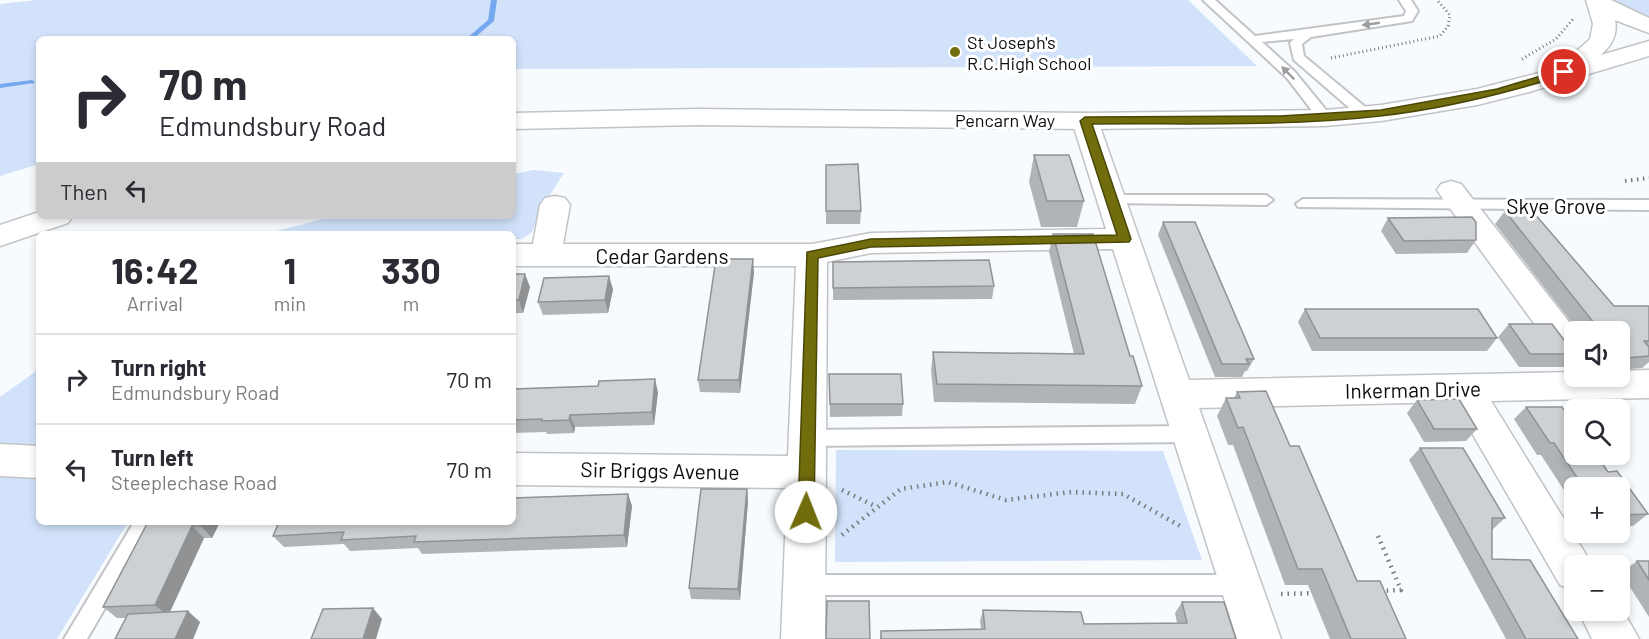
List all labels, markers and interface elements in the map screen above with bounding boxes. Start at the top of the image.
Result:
one-way arrow [1362,20,1381,29]
place label: St Joseph's R.C.High School [967,31,1091,74]
marker: St Joseph's R.C.High School [948,45,962,59]
pin [1538,46,1589,97]
icon: arrive [1547,55,1580,88]
text: 70 m [159,58,247,108]
icon: right [60,60,138,138]
one-way arrow [1281,65,1295,80]
text: Edmundsbury Road [159,109,386,141]
street label: Pencarn Way [955,109,1055,131]
icon: left [120,174,153,207]
text: Then [60,178,108,204]
street label: Skye Grove [1506,193,1606,218]
street label: Cedar Gardens [595,243,729,268]
text: 16:42 [111,248,198,291]
text: 1 [283,248,296,291]
text: 330 [381,248,441,291]
text: Arrival [127,291,183,315]
text: min [274,291,306,315]
text: m [403,291,419,315]
map controls [1564,321,1630,621]
button: sound [1564,321,1630,387]
text: Turn right [111,354,206,380]
icon: right [60,363,93,396]
text: 70 m [447,366,492,392]
street label: Inkerman Drive [1345,375,1481,403]
text: Edmundsbury Road [111,380,279,404]
button: search [1564,399,1630,465]
text: Turn left [111,444,194,470]
icon: left [60,453,93,486]
text: 70 m [447,456,492,482]
street label: Sir Briggs Avenue [580,456,740,484]
text: Steeplechase Road [111,470,277,494]
button: + [1564,477,1630,543]
position arrow [774,480,838,544]
button: − [1564,555,1630,621]

